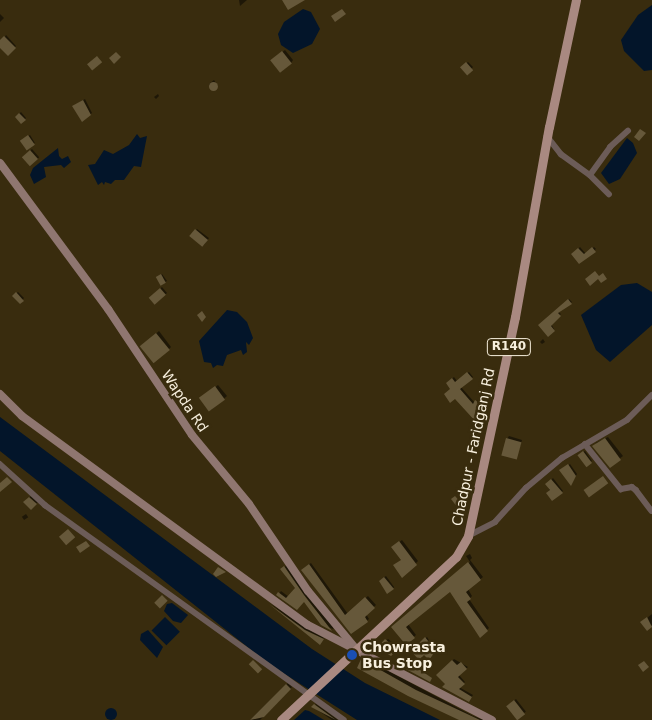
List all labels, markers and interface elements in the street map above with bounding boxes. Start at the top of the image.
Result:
road number: R140 [486,338,532,357]
street label: Wapda Rd [158,367,212,435]
street label: Chadpur - Faridganj Rd [448,367,498,527]
place label: Chowrasta Bus Stop [362,639,446,672]
marker: Chowrasta Bus Stop [346,649,358,661]

